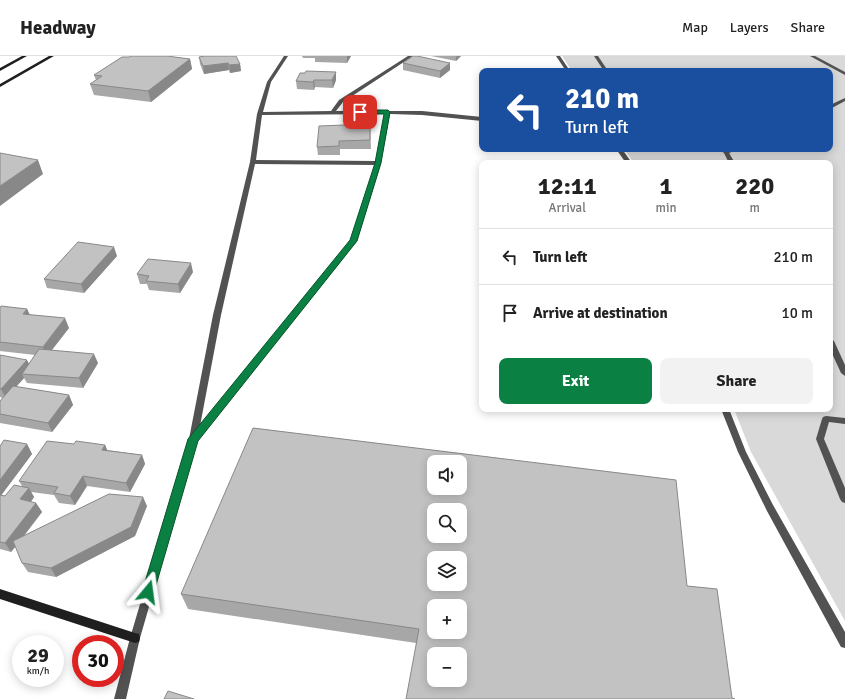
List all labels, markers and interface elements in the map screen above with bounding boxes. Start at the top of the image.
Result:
text: Headway [20,16,96,40]
text: Map [682,19,708,36]
text: Layers [730,19,769,36]
text: Share [791,19,825,36]
text: 210 m [565,82,639,116]
icon: left [499,84,551,136]
pin [343,95,377,129]
icon: arrive [349,101,371,123]
text: Turn left [565,116,628,138]
text: 12:11 [538,171,597,201]
text: 1 [660,171,672,201]
text: 220 [735,171,774,201]
text: Arrival [549,200,586,216]
text: min [656,200,677,216]
text: m [750,200,760,216]
icon: left [499,246,521,268]
text: Turn left [533,248,587,266]
text: 210 m [773,248,813,266]
icon: arrive [499,302,521,324]
text: Arrive at destination [533,304,668,322]
text: 10 m [782,304,813,322]
button: Exit [499,358,652,404]
button: Share [660,358,813,404]
map controls [427,455,467,687]
button: sound [427,455,467,495]
button: search [427,503,467,543]
button: layers [427,551,467,591]
position arrow [127,571,169,613]
button: + [427,599,467,639]
speed limit sign: 30 [72,635,124,687]
text: 29 [27,643,49,668]
button: − [427,647,467,687]
text: km/h [27,665,49,677]

